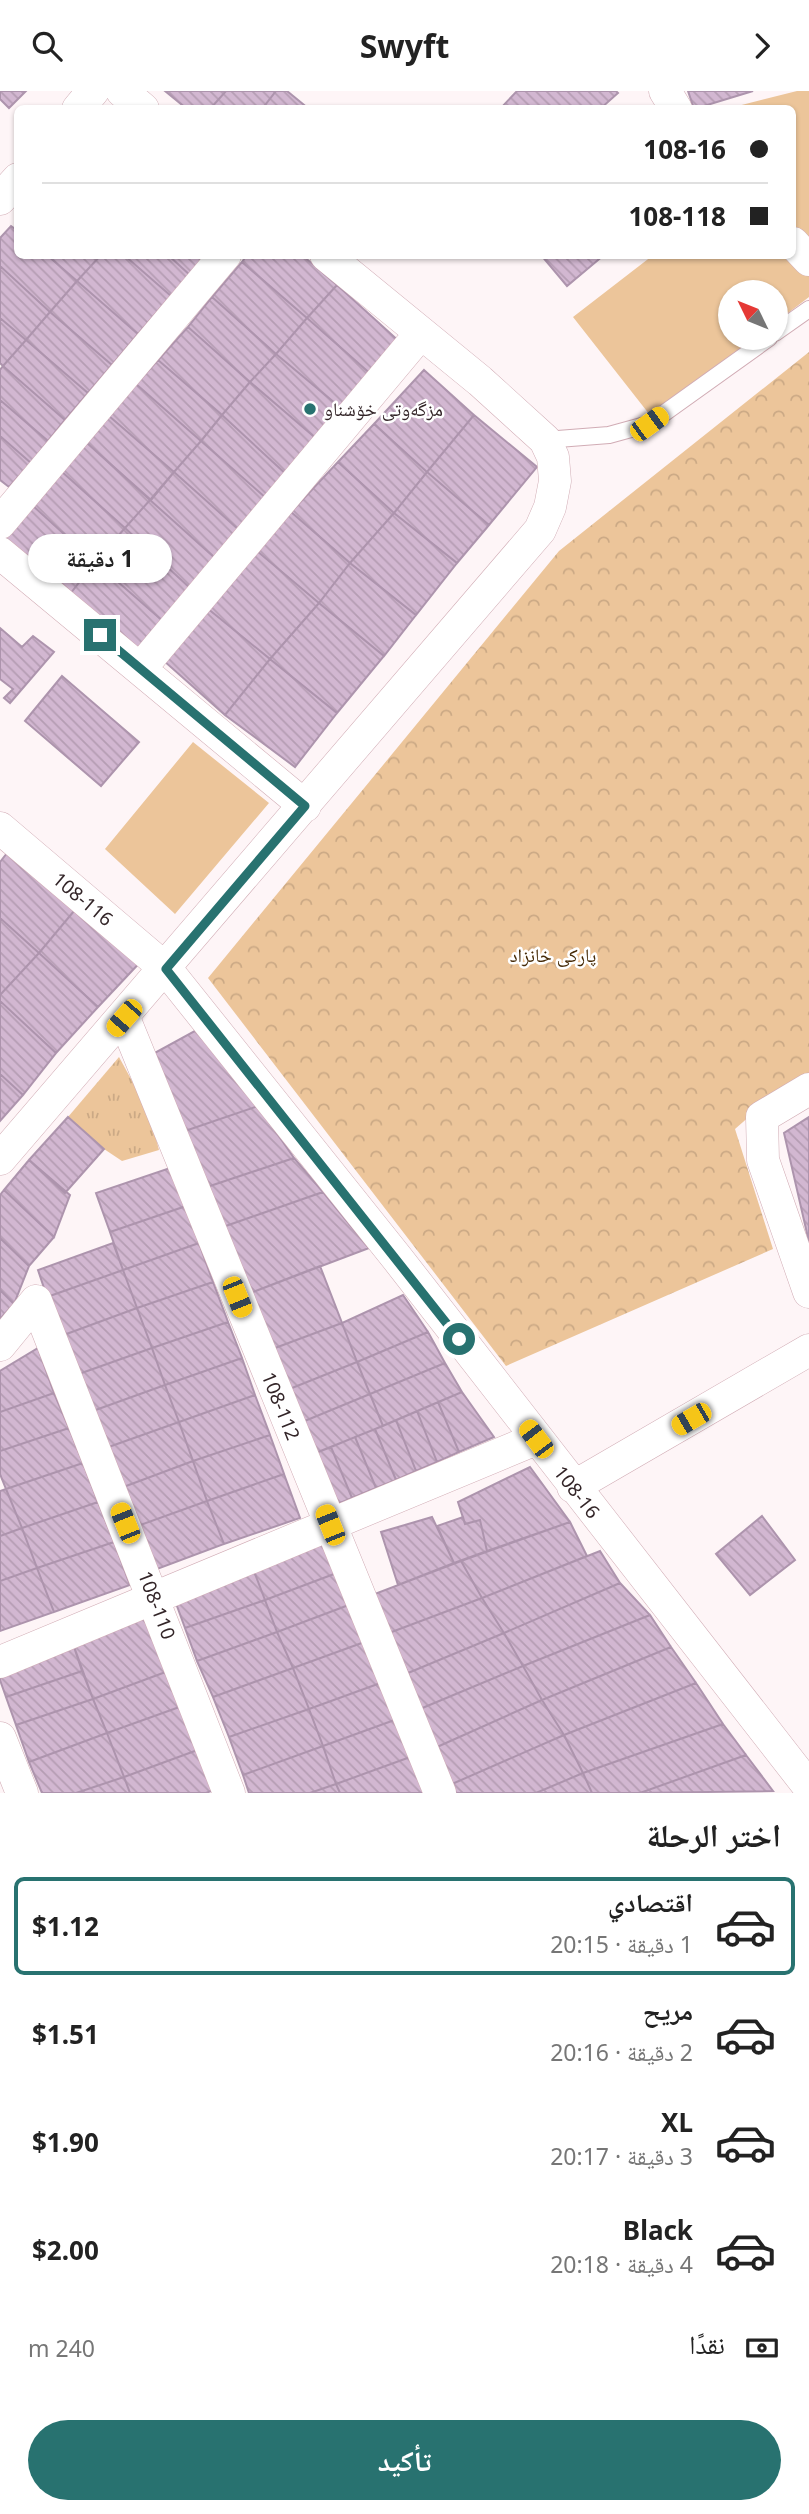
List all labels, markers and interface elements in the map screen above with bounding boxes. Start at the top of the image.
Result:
text: Swyft [360,24,449,67]
icon: search [28,27,66,65]
icon: forward [743,27,781,65]
text: 108-16 [643,131,726,167]
text: 108-118 [628,198,726,234]
north arrow [718,280,788,350]
map controls [718,280,788,350]
place label: مزگەوتی خۆشناو [324,396,443,422]
marker: مزگەوتی خۆشناو [302,401,318,417]
car [626,403,673,445]
callout: 1 دقيقة [28,533,172,582]
text: 1 دقيقة [66,542,134,574]
route end [84,619,116,651]
street label: 108-116 [47,866,119,932]
park label: پارکی خانزاد [510,942,596,968]
car [103,995,146,1041]
car [220,1274,255,1320]
route start [443,1323,475,1355]
street label: 108-112 [256,1368,306,1444]
car [668,1399,715,1439]
car [515,1416,558,1462]
street label: 108-16 [548,1460,606,1524]
car [108,1500,143,1546]
car [313,1502,348,1548]
street label: 108-110 [132,1567,182,1643]
text: اختر الرحلة [646,1813,781,1856]
text: اقتصادي [608,1884,693,1920]
icon: car [714,1895,777,1958]
text: $1.12 [32,1908,99,1944]
text: 1 دقيقة · 20:15 [550,1928,693,1960]
text: مريح [643,1992,693,2028]
icon: car [714,2003,777,2066]
text: $1.51 [32,2016,99,2052]
text: 2 دقيقة · 20:16 [550,2036,693,2068]
text: XL [661,2104,693,2140]
icon: car [714,2111,777,2174]
text: $1.90 [32,2124,99,2160]
text: 3 دقيقة · 20:17 [550,2140,693,2172]
text: Black [623,2212,693,2248]
icon: car [714,2219,777,2282]
text: $2.00 [32,2232,99,2268]
text: 4 دقيقة · 20:18 [550,2248,693,2280]
text: نقدًا [689,2326,725,2362]
icon: cash [743,2329,781,2367]
text: 240 m [28,2332,95,2364]
button: تأكيد [28,2420,781,2500]

